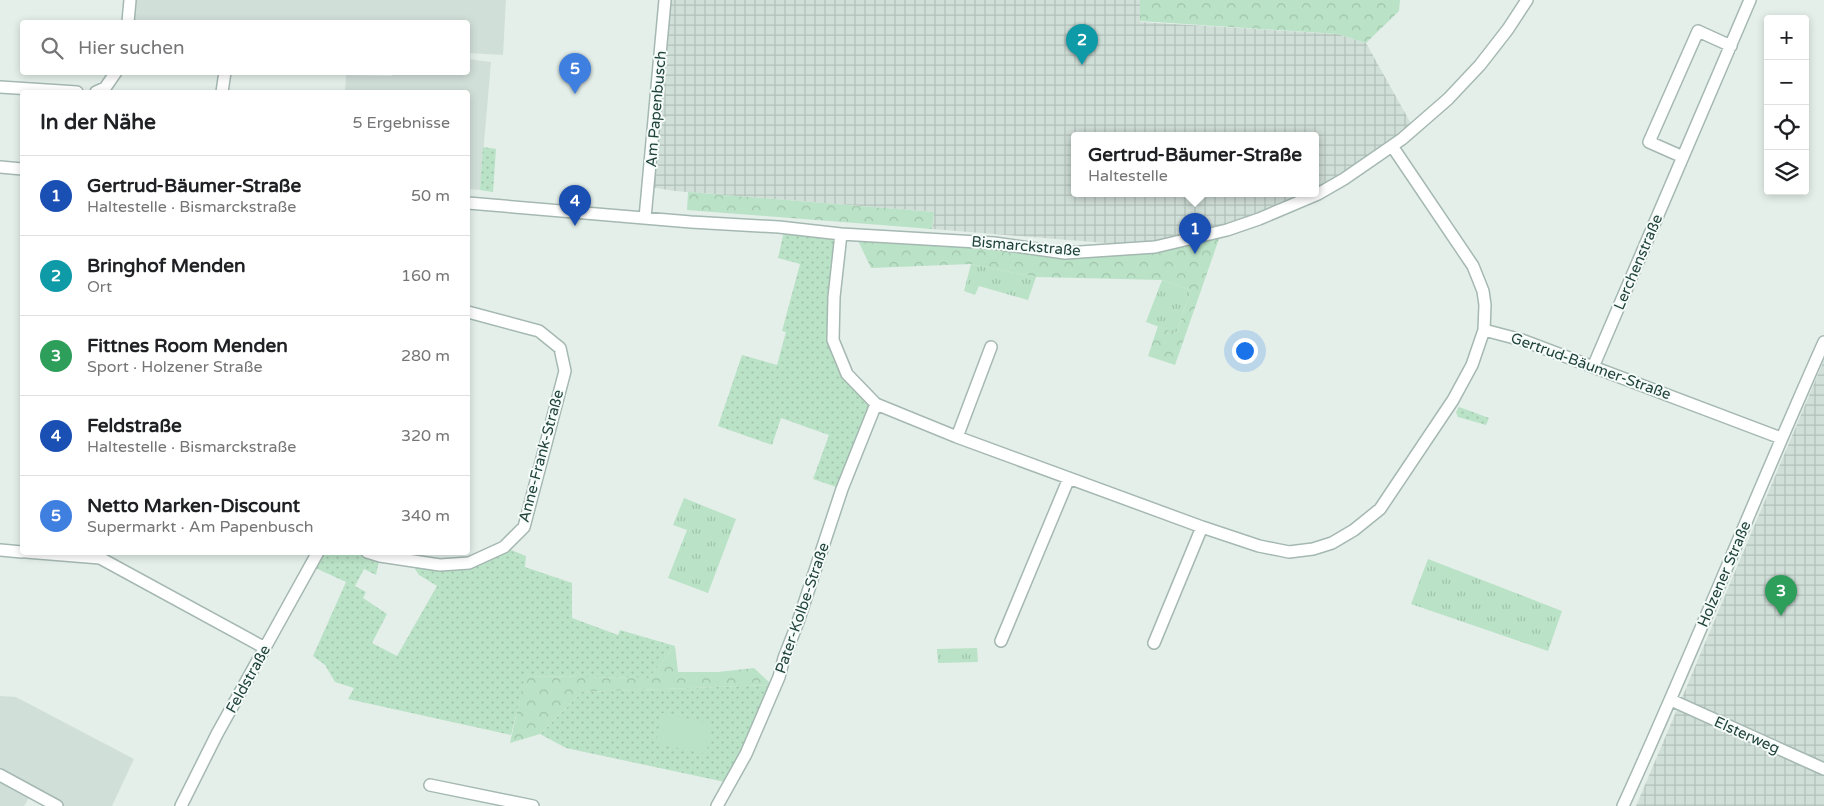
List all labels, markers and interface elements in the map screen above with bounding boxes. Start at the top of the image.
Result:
map controls [1764,15,1809,195]
button: + [1764,15,1809,60]
search box [20,20,470,75]
pin: 2 [1066,24,1098,65]
icon: search [38,34,66,62]
text: Hier suchen [78,37,185,59]
street label: Am Papenbusch [642,50,670,168]
pin: 5 [559,53,591,94]
button: − [1764,60,1809,105]
button: locate [1764,105,1809,150]
text: In der Nähe [40,110,156,135]
text: 5 Ergebnisse [352,113,450,133]
popup [1071,132,1319,197]
text: Gertrud-Bäumer-Straße [1088,144,1302,166]
button: layers [1764,150,1809,195]
text: Haltestelle [1088,166,1168,186]
text: Gertrud-Bäumer-Straße [87,175,301,197]
pin: 4 [559,185,591,226]
text: 1 [51,186,61,206]
text: 50 m [411,186,450,206]
text: Haltestelle · Bismarckstraße [87,197,296,217]
street label: Lerchenstraße [1610,212,1666,312]
pin: 1 [1179,213,1211,254]
street label: Bismarckstraße [971,232,1081,260]
text: Bringhof Menden [87,255,246,277]
text: 2 [51,266,61,286]
text: 160 m [401,266,450,286]
text: Ort [87,277,112,297]
street label: Gertrud-Bäumer-Straße [1508,329,1674,403]
text: Fittnes Room Menden [87,335,288,357]
your location [1232,338,1258,364]
text: 3 [51,346,61,366]
text: 280 m [401,346,450,366]
text: Sport · Holzener Straße [87,357,262,377]
street label: Anne-Frank-Straße [515,388,567,524]
text: Feldstraße [87,415,182,437]
text: 4 [51,426,61,446]
text: 320 m [401,426,450,446]
text: Haltestelle · Bismarckstraße [87,437,296,457]
text: Netto Marken-Discount [87,495,300,517]
text: 5 [51,506,61,526]
text: 340 m [401,506,450,526]
text: Supermarkt · Am Papenbusch [87,517,314,537]
street label: Holzener Straße [1694,518,1754,630]
street label: Pater-Kolbe-Straße [771,540,833,676]
pin: 3 [1765,575,1797,616]
street label: Feldstraße [222,642,274,716]
street label: Elsterweg [1711,713,1783,757]

